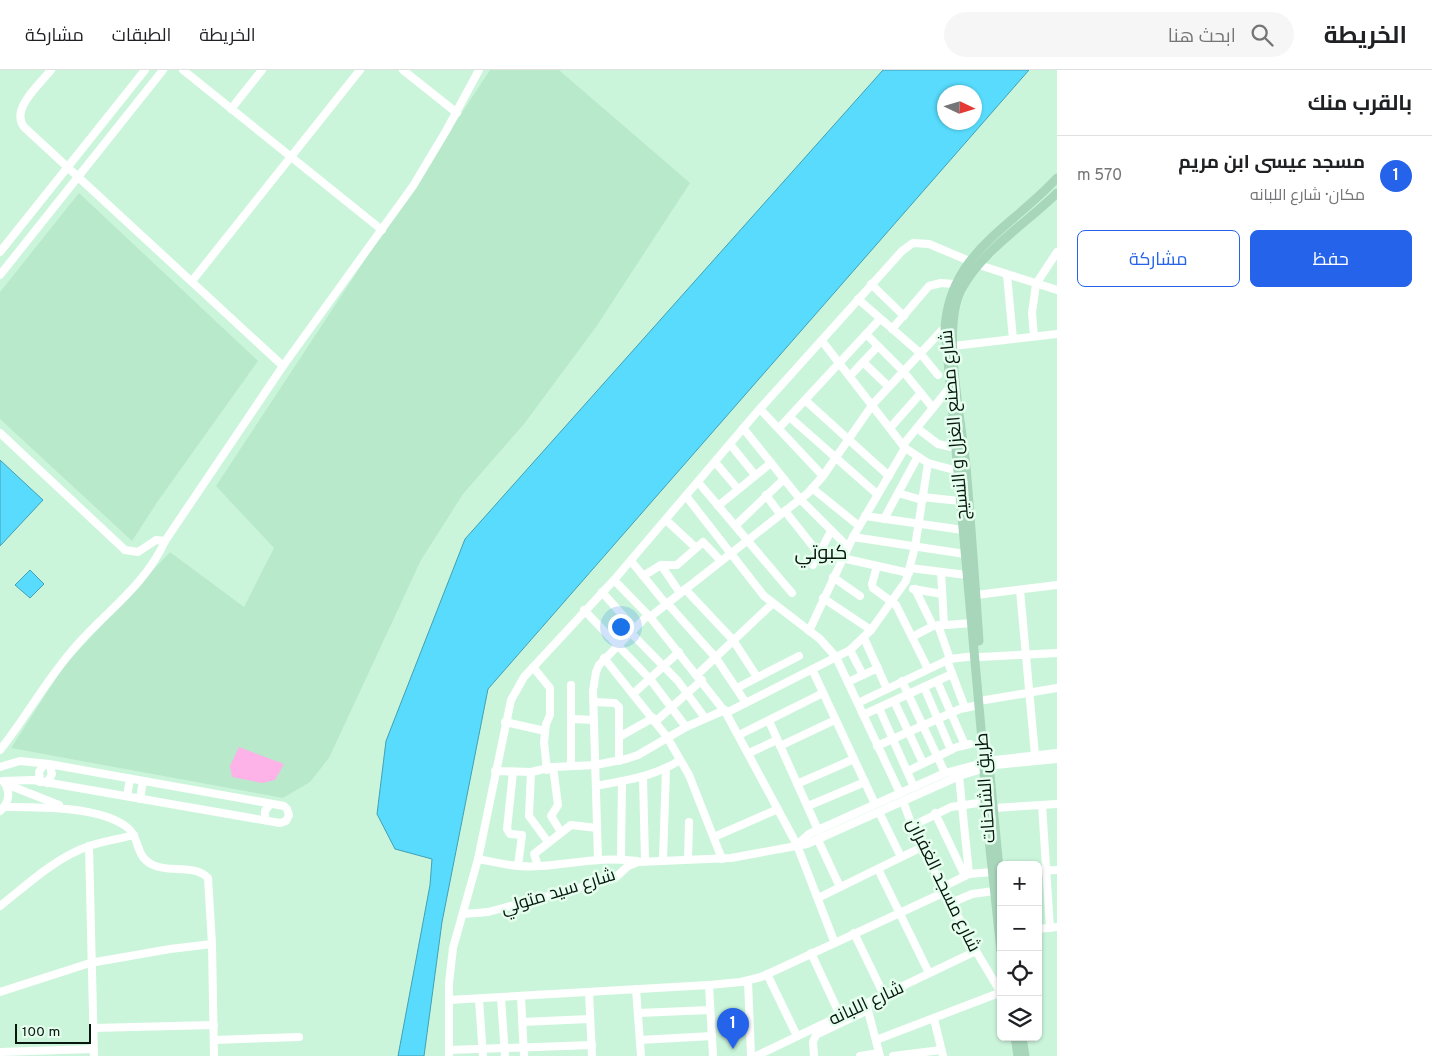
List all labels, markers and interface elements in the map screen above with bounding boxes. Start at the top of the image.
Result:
search box [944,12,1294,57]
icon: search [1248,21,1276,49]
text: الخريطة [1324,22,1407,52]
text: مشاركة [25,25,84,48]
text: الطبقات [112,25,171,48]
text: الخريطة [199,25,256,48]
text: ابحث هنا [1168,25,1236,49]
north arrow [937,85,982,130]
text: بالقرب منك [1308,91,1412,118]
text: مسجد عيسى ابن مريم [1178,151,1365,175]
text: 570 m [1077,166,1122,186]
text: 1 [1393,166,1399,186]
text: مكان · شارع اللبانه [1250,186,1365,206]
button: مشاركة [1077,230,1240,287]
button: حفظ [1250,230,1412,287]
street label: شارع مصنع الغزل و النسيج [936,329,975,521]
district label: كبوتي [795,541,847,568]
your location [608,614,634,640]
street label: طريق الشاحنات [971,732,1002,844]
street label: شارع مسجد الغفران [900,815,985,956]
map controls [997,861,1042,1041]
button: + [997,861,1042,906]
street label: شارع سيد متولي [498,864,619,922]
button: − [997,906,1042,951]
button: locate [997,951,1042,996]
street label: شارع اللبانه [825,977,908,1032]
button: layers [997,996,1042,1041]
pin: 1 [717,1008,749,1049]
scale bar [15,1021,91,1044]
text: 100 m [22,1024,60,1041]

